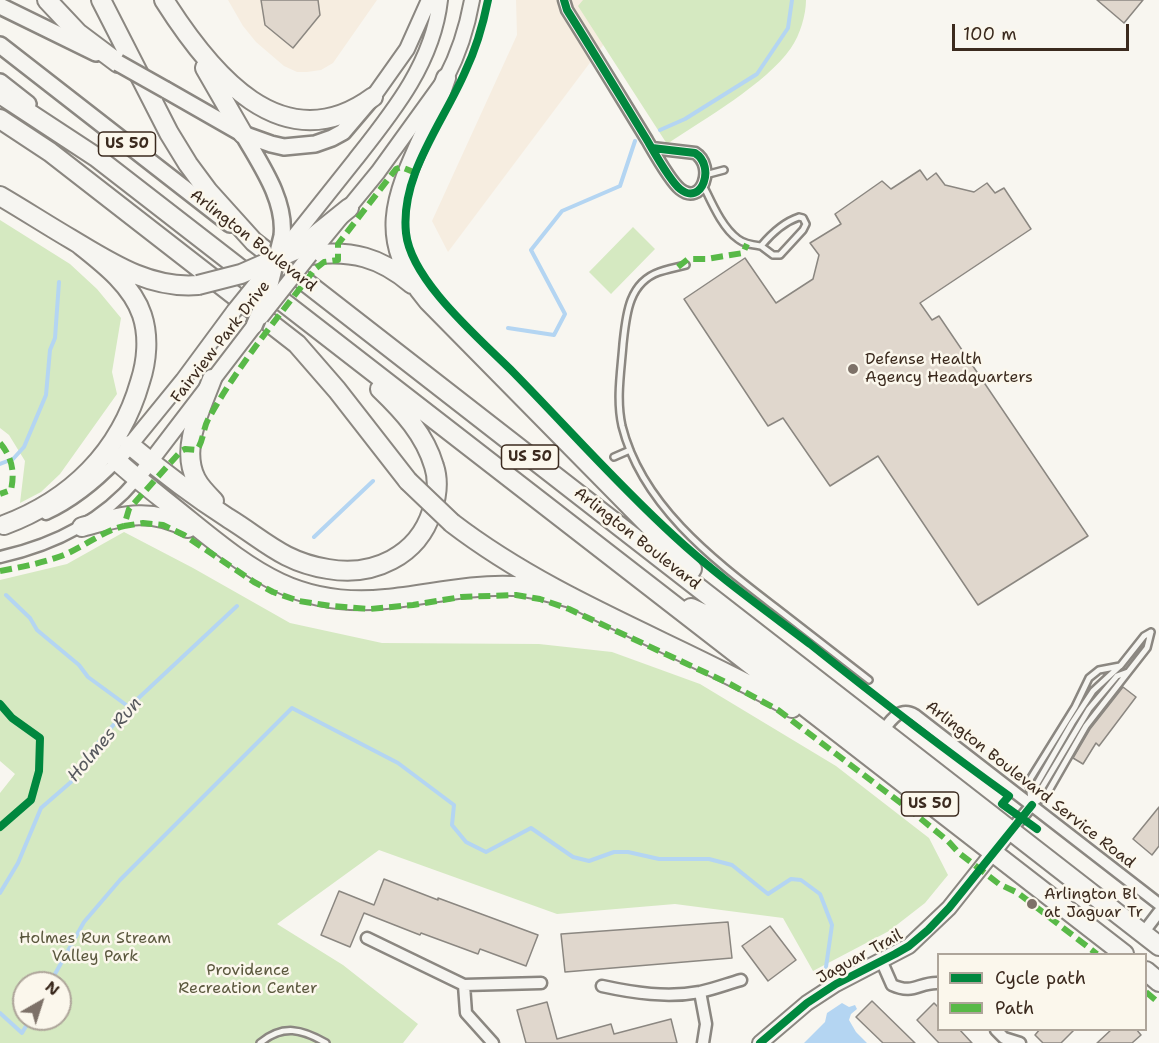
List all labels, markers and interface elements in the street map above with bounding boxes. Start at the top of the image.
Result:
scale bar [955,12,1132,50]
text: 100 m [963,22,1017,46]
road number: US 50 [98,132,156,156]
street label: Arlington Boulevard [186,186,320,296]
street label: Fairview Park Drive [167,277,275,407]
place label: Defense Health Agency Headquarters [865,350,1033,388]
marker: Defense Health Agency Headquarters [846,362,860,376]
road number: US 50 [502,445,558,469]
street label: Arlington Boulevard [570,484,704,594]
water label: Holmes Run [63,693,147,787]
street label: Arlington Boulevard Service Road [921,697,1139,873]
road number: US 50 [902,792,958,816]
place label: Arlington Bl at Jaguar Tr [1044,885,1143,923]
marker: Arlington Bl at Jaguar Tr [1025,897,1039,911]
street label: Jaguar Trail [814,926,906,988]
park label: Holmes Run Stream Valley Park [19,929,171,967]
legend [937,953,1147,1031]
park label: Providence Recreation Center [178,961,318,999]
text: Cycle path [995,966,1086,990]
north arrow [12,971,72,1031]
text: N [41,976,64,1000]
text: Path [995,996,1034,1020]

